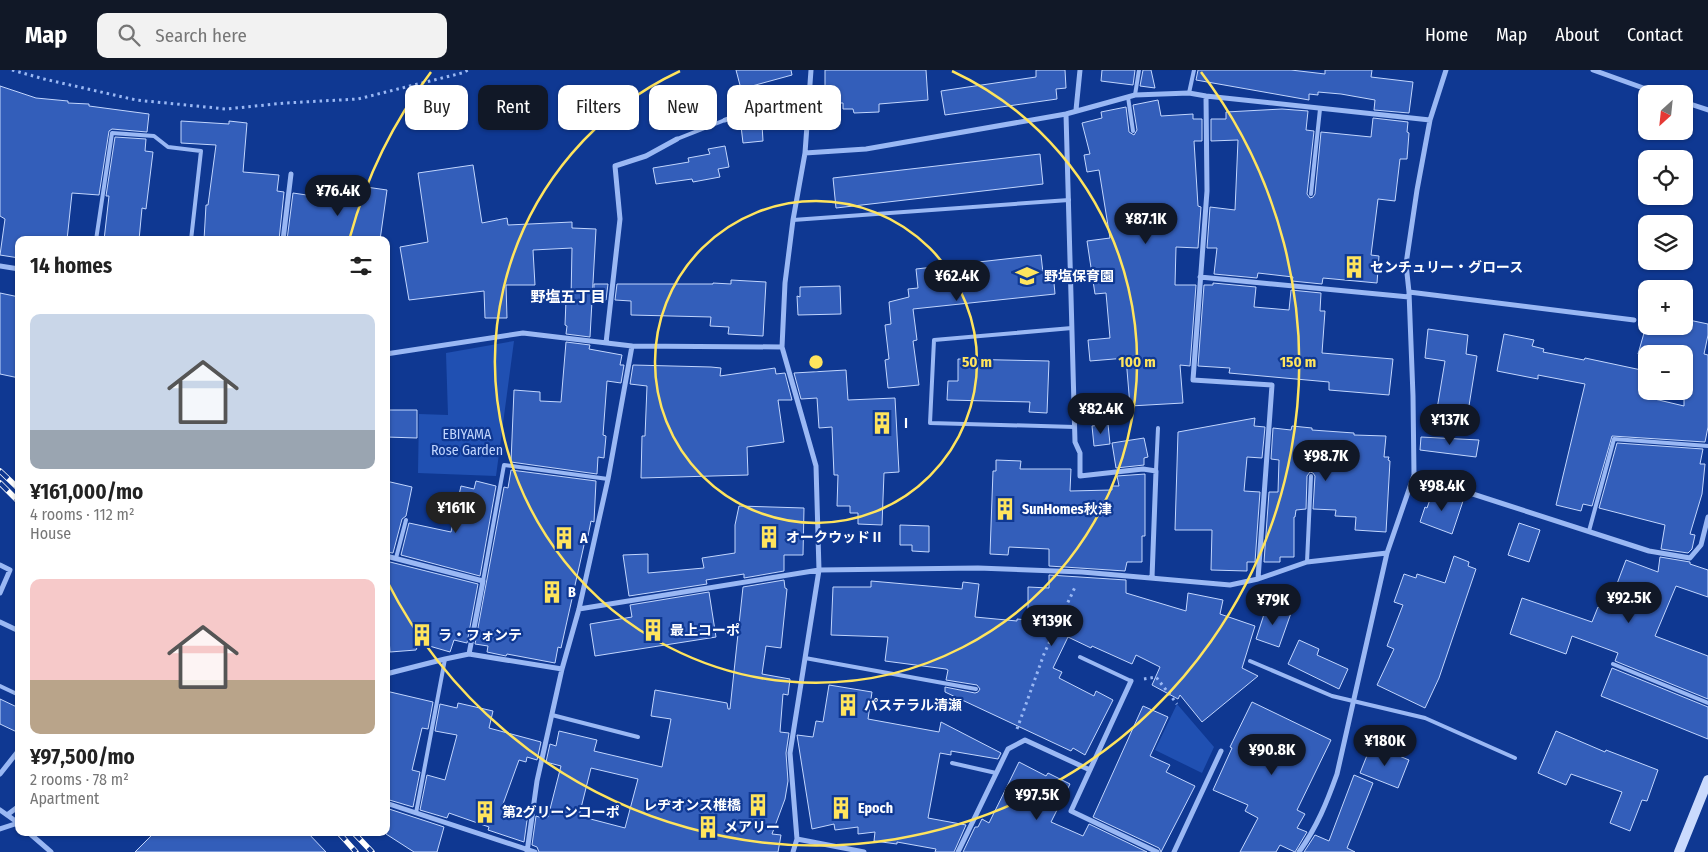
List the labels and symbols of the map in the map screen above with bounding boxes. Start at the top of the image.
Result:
north arrow [1638,85,1692,140]
pin: ¥76.4K [297,174,379,217]
pin: ¥87.1K [1105,202,1187,245]
building icon: センチュリー・グロース [1341,254,1367,280]
place label: センチュリー・グロース [1370,259,1523,276]
pin: ¥62.4K [916,260,998,302]
school or university icon: 野塩保育園 [1014,263,1040,289]
place label: 野塩保育園 [1044,268,1114,285]
district label: 野塩五丁目 [530,288,606,306]
centre of rings [807,353,825,371]
text: 50 m [962,353,992,371]
text: 100 m [1118,353,1156,371]
text: 150 m [1280,353,1316,371]
pin: ¥82.4K [1060,392,1142,435]
pin: ¥137K [1415,404,1485,446]
building icon: Ⅰ [869,410,895,436]
place label: Ⅰ [899,415,913,432]
park label: EBIYAMA Rose Garden [431,426,503,459]
pin: ¥98.7K [1285,440,1367,482]
pin: ¥98.4K [1401,470,1483,512]
pin: ¥161K [421,492,491,534]
building icon: SunHomes秋津 [992,496,1018,522]
place label: SunHomes秋津 [1022,501,1112,518]
building icon: オークウッドⅡ [756,524,782,550]
building icon: A [551,525,577,551]
place label: オークウッドⅡ [786,529,884,546]
place label: A [579,530,588,547]
building icon: B [539,579,565,605]
pin: ¥92.5K [1588,582,1670,624]
place label: B [568,584,576,601]
pin: ¥79K [1243,584,1303,626]
pin: ¥139K [1017,604,1087,647]
building icon: 最上コーポ [640,617,666,643]
building icon: ラ・フォンテ [409,622,435,648]
place label: 最上コーポ [670,622,740,639]
place label: ラ・フォンテ [438,627,522,644]
building icon: パステラル清瀬 [835,692,861,718]
place label: パステラル清瀬 [864,697,962,714]
pin: ¥180K [1350,724,1420,767]
pin: ¥90.8K [1231,734,1313,776]
pin: ¥97.5K [996,778,1078,821]
building icon: レヂオンス椎橋 [745,792,771,818]
building icon: Epoch [828,795,854,821]
place label: レヂオンス椎橋 [643,797,741,814]
building icon: 第2グリーンコーポ [472,799,498,825]
place label: Epoch [858,800,893,817]
place label: 第2グリーンコーポ [502,804,620,821]
building icon: メアリー [695,814,721,840]
place label: メアリー [724,819,780,836]

